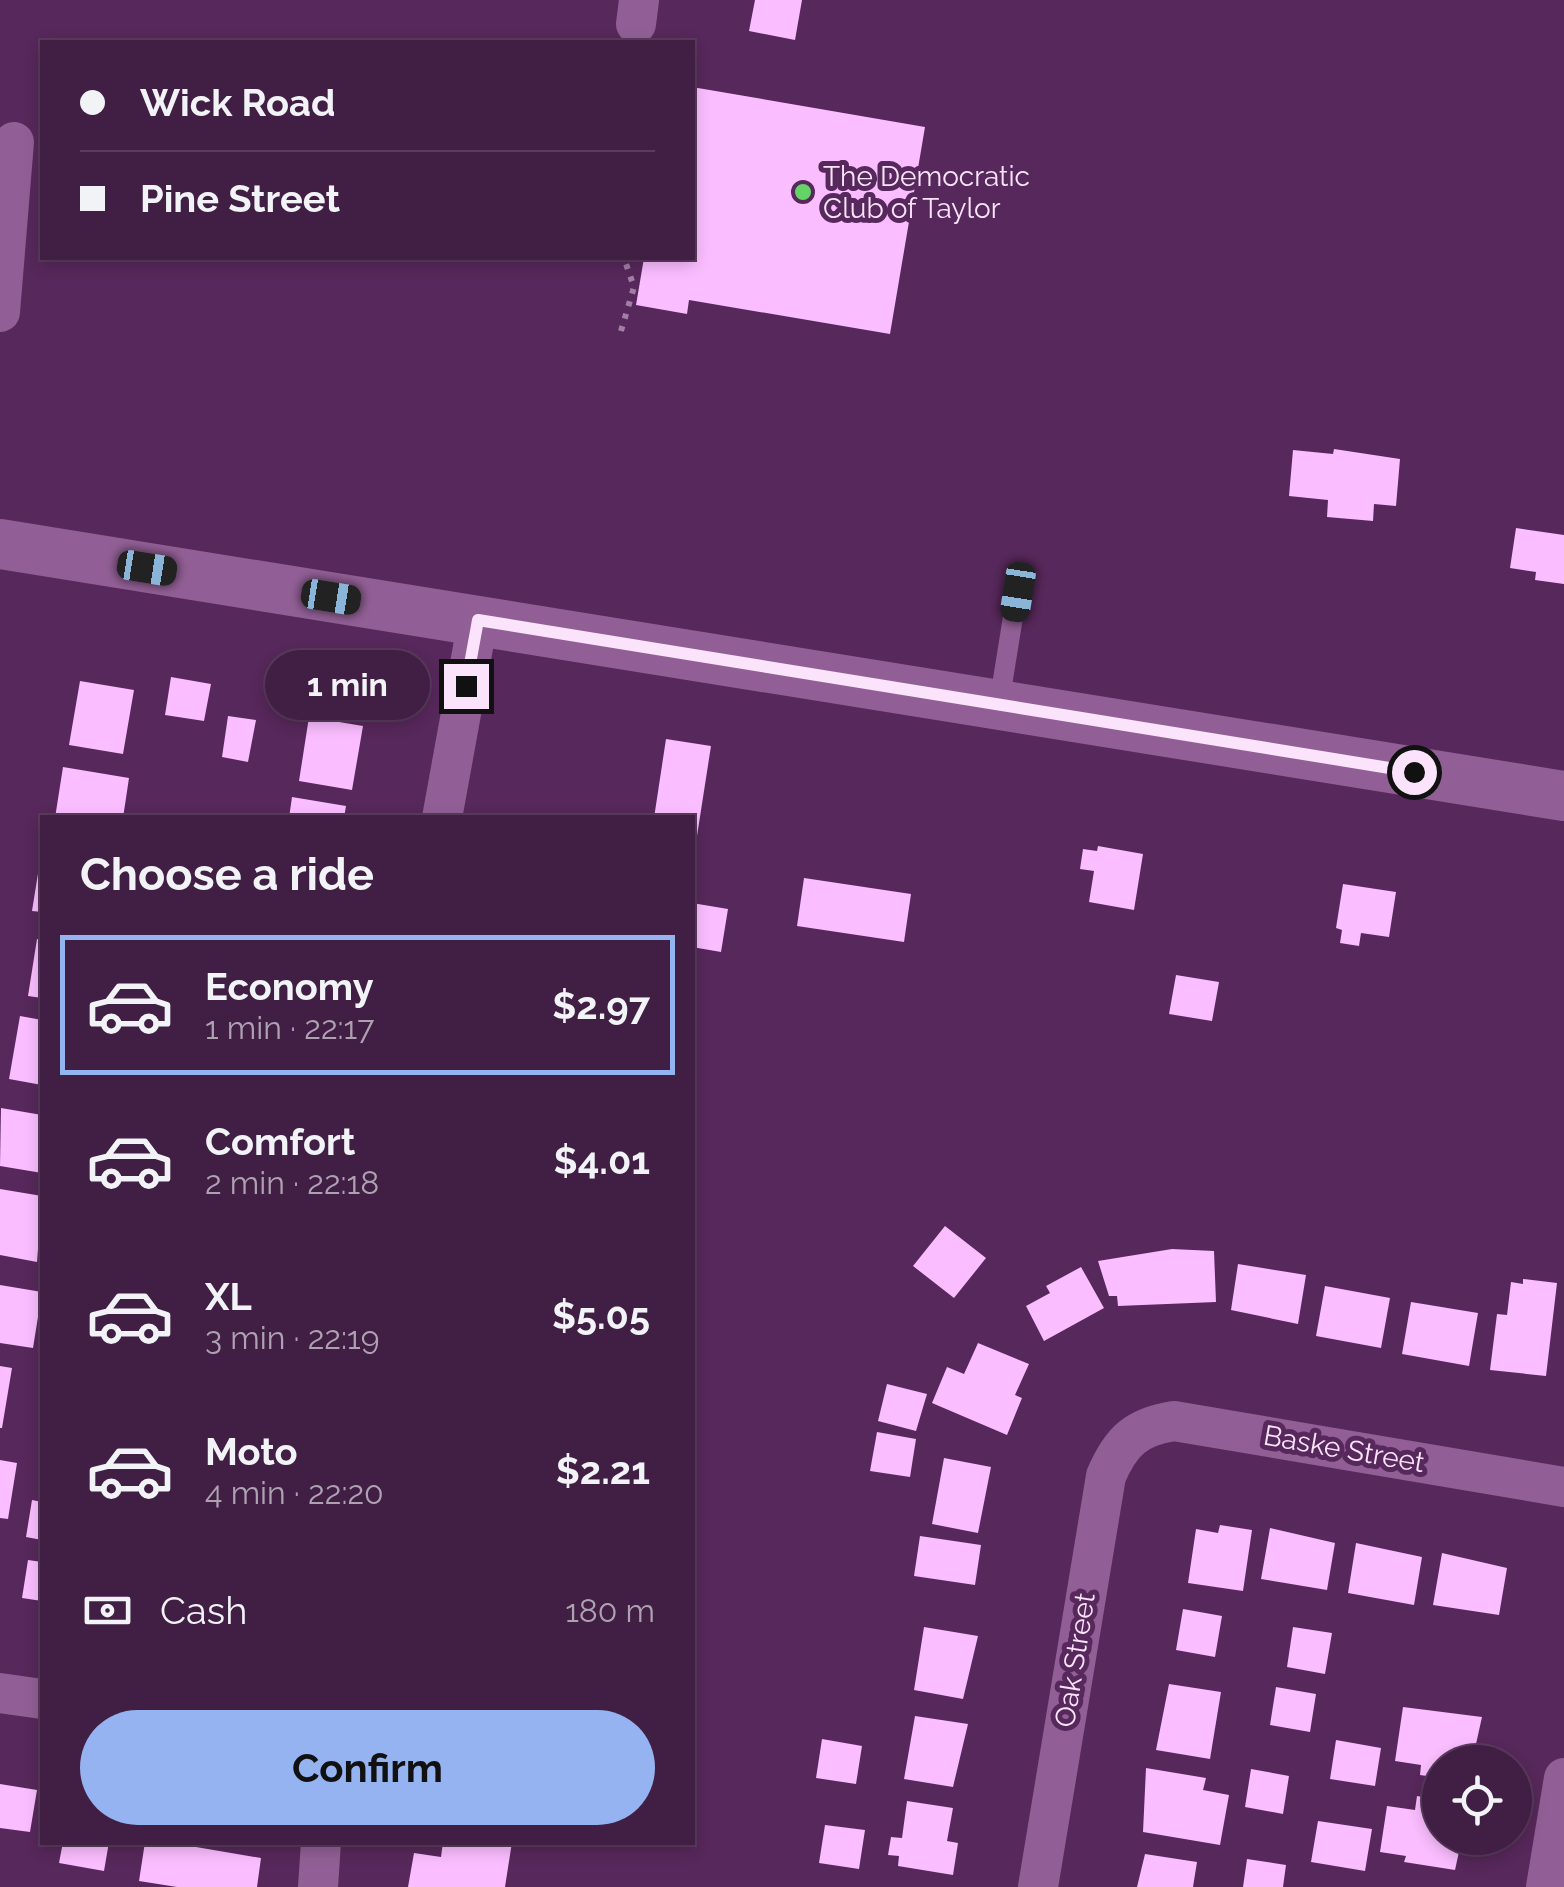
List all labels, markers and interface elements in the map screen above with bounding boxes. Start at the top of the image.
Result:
text: Wick Road [140,80,335,125]
place label: The Democratic Club of Taylor [823,160,1030,225]
text: Pine Street [140,176,340,221]
marker: The Democratic Club of Taylor [792,181,814,203]
car [115,548,179,588]
car [998,560,1038,624]
car [299,577,363,617]
callout: 1 min [266,651,431,721]
route end [444,664,489,709]
text: 1 min [307,666,388,703]
route start [1392,750,1437,795]
text: Choose a ride [80,848,374,901]
icon: car [85,960,175,1050]
text: Economy [205,964,374,1009]
text: $2.97 [552,983,650,1028]
text: 1 min · 22:17 [205,1009,374,1046]
icon: car [85,1115,175,1205]
text: Comfort [205,1119,355,1164]
text: $4.01 [554,1138,650,1183]
text: 2 min · 22:18 [205,1164,379,1201]
icon: car [85,1270,175,1360]
text: XL [205,1274,252,1319]
text: $5.05 [552,1293,650,1338]
text: 3 min · 22:19 [205,1319,379,1356]
street label: Baske Street [1261,1419,1428,1479]
icon: car [85,1425,175,1515]
text: Moto [205,1429,298,1474]
text: $2.21 [556,1448,650,1493]
text: 4 min · 22:20 [205,1474,384,1511]
icon: cash [80,1583,135,1638]
text: Cash [160,1588,247,1633]
street label: Oak Street [1048,1590,1102,1730]
text: 180 m [565,1592,655,1629]
button: Confirm [80,1710,655,1825]
map controls [1422,1745,1532,1855]
button: locate [1422,1745,1532,1855]

